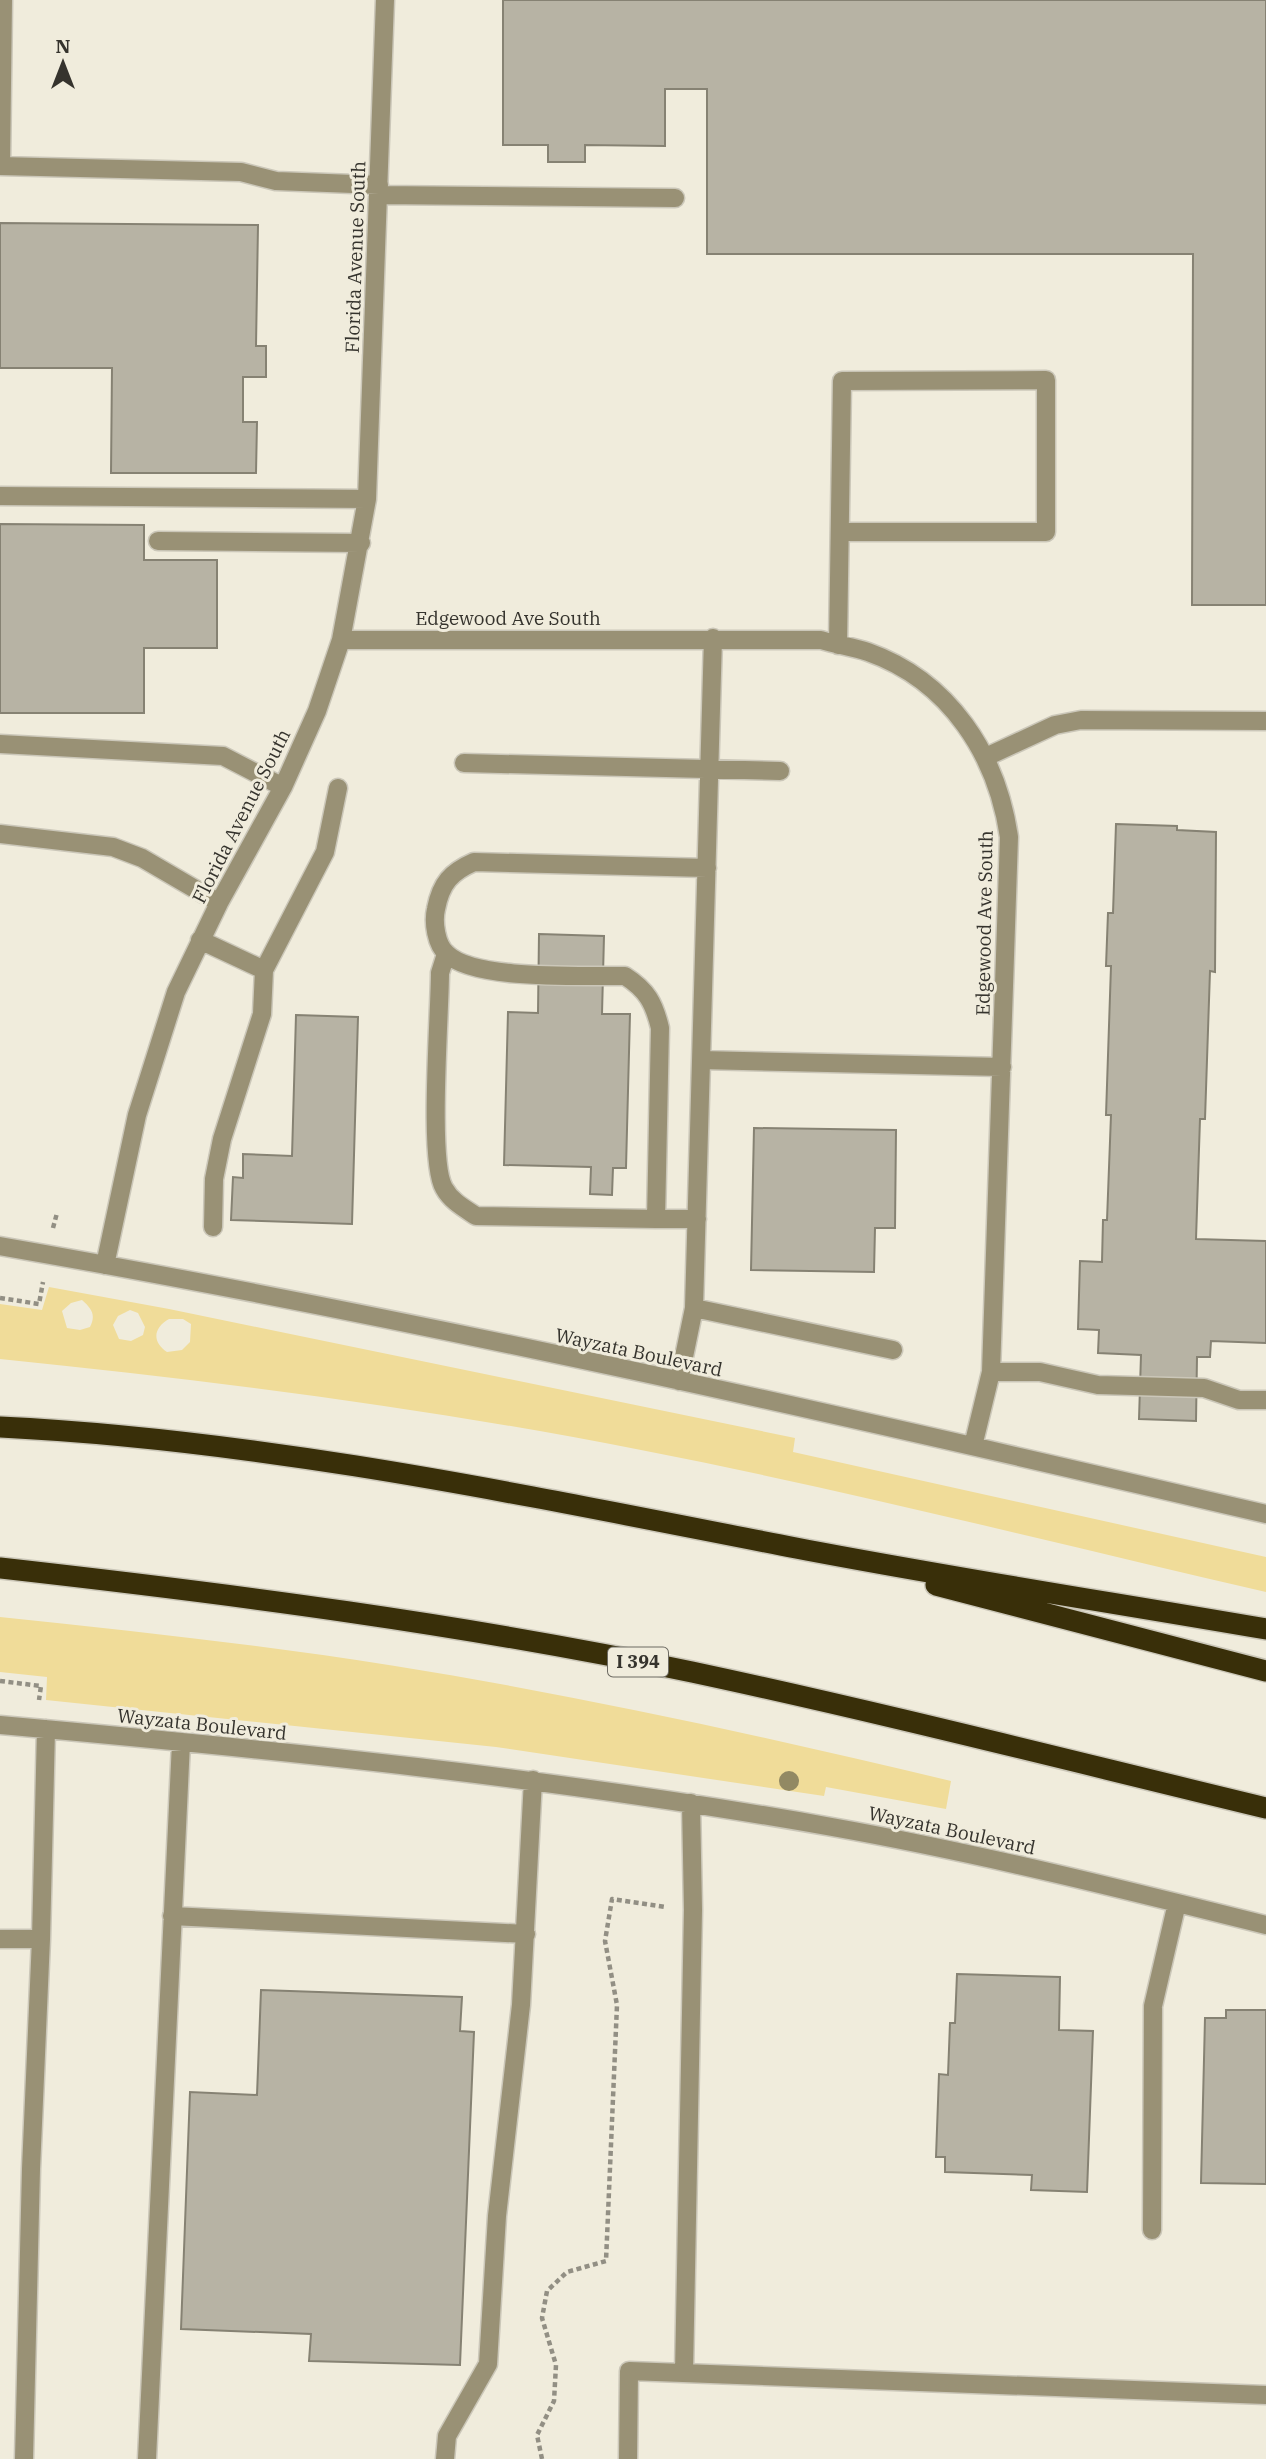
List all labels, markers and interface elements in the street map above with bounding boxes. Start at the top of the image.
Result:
north arrow [28,28,98,98]
text: N [55,34,71,58]
street label: Florida Avenue South [340,160,370,354]
street label: Edgewood Ave South [415,606,601,630]
street label: Florida Avenue South [187,725,295,907]
street label: Edgewood Ave South [970,830,998,1016]
street label: Wayzata Boulevard [553,1323,725,1381]
road number: I 394 [608,1647,668,1676]
street label: Wayzata Boulevard [116,1703,288,1745]
street label: Wayzata Boulevard [866,1801,1038,1859]

